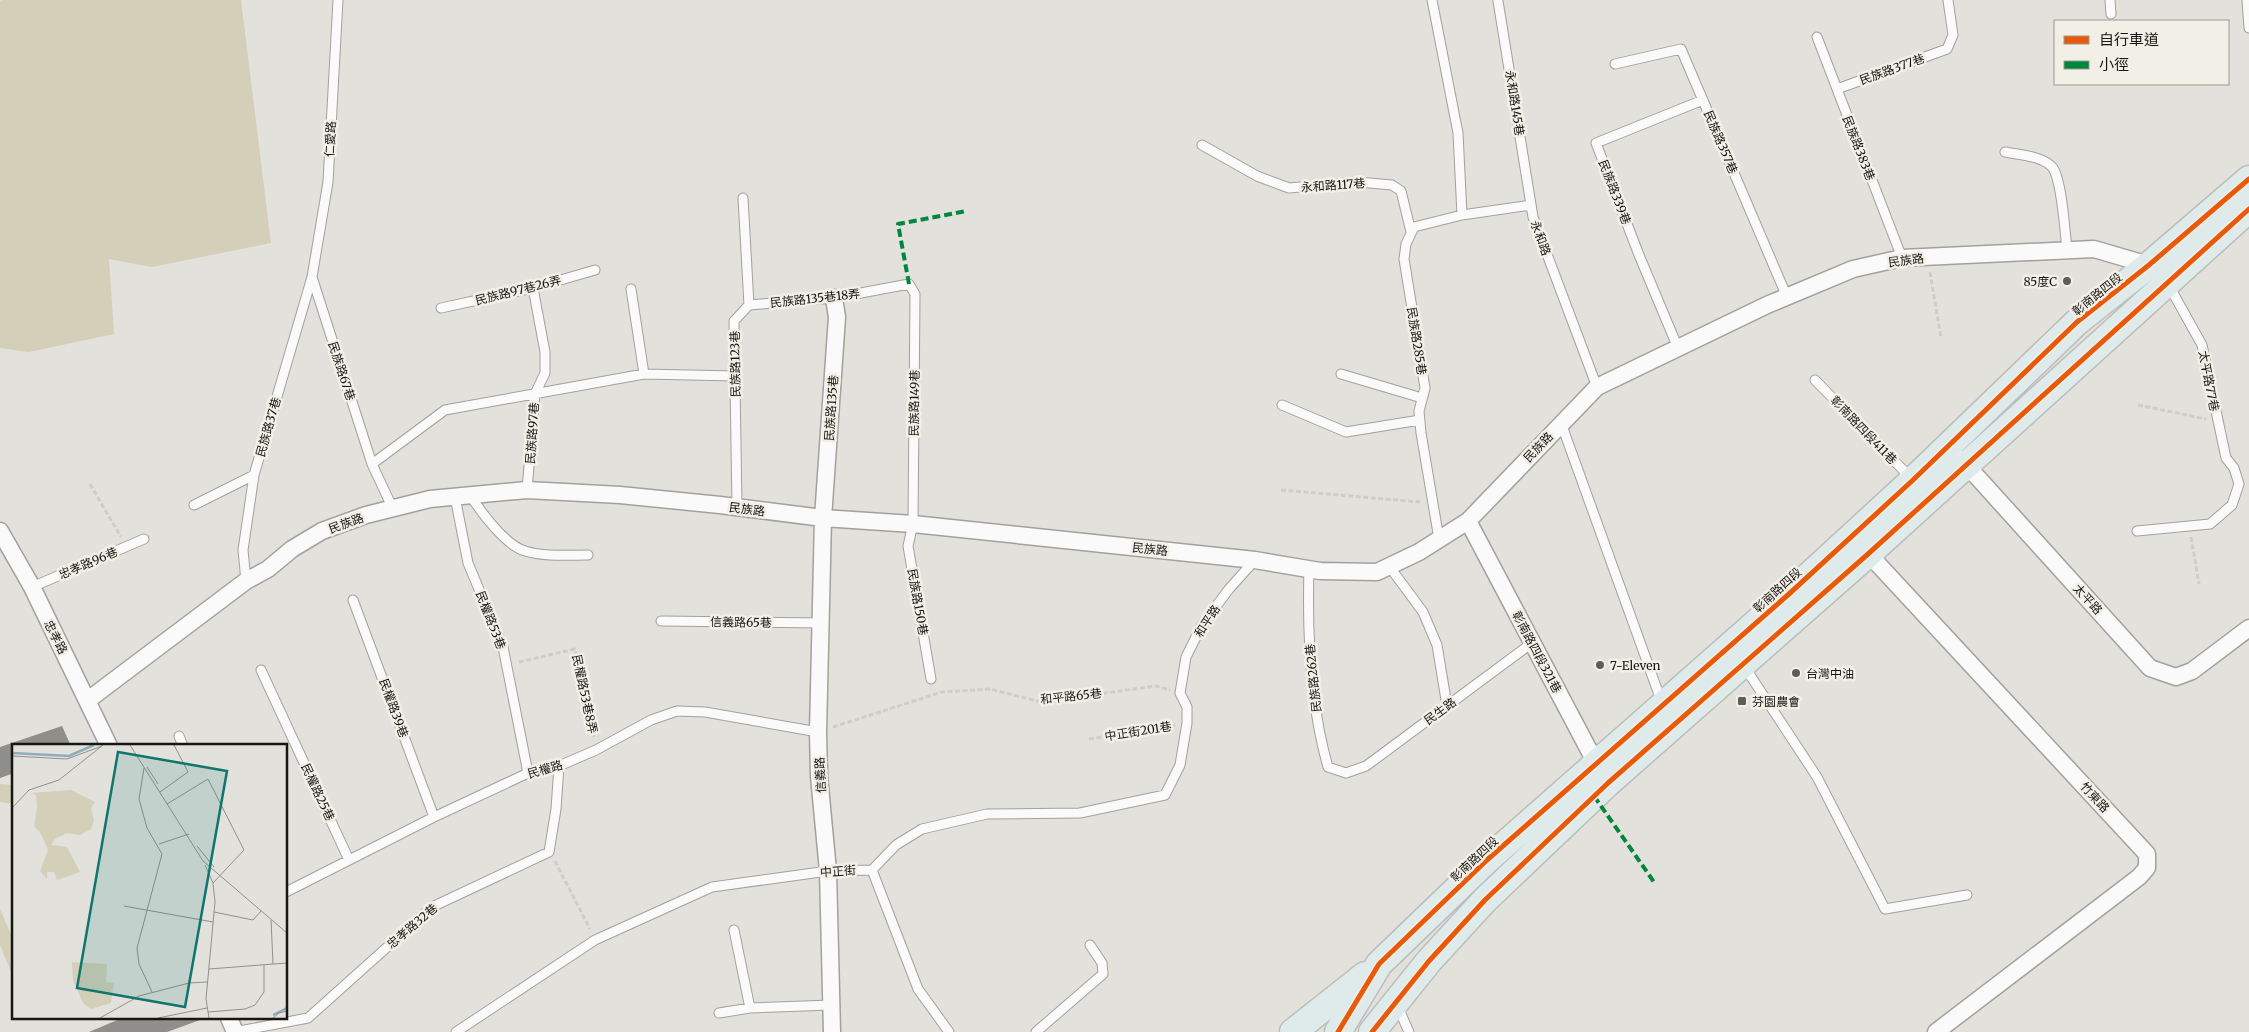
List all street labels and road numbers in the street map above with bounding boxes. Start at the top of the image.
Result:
street label: 民族路377巷 [1857,50,1927,88]
street label: 永和路145巷 [1502,69,1528,137]
street label: 民族路357巷 [1701,108,1741,176]
street label: 民族路383巷 [1840,113,1878,183]
street label: 仁愛路 [322,121,338,157]
street label: 民族路339巷 [1596,158,1634,226]
street label: 永和路117巷 [1300,175,1366,195]
street label: 永和路 [1528,219,1554,257]
street label: 民族路 [1887,250,1925,270]
street label: 彰南路四段 [2069,269,2125,319]
street label: 民族路97巷26弄 [473,272,563,308]
street label: 民族路135巷18弄 [769,286,861,310]
street label: 民族路285巷 [1404,306,1430,376]
street label: 民族路123巷 [727,330,743,398]
street label: 民族路67巷 [325,340,359,402]
street label: 太平路77巷 [2196,349,2222,413]
street label: 民族路149巷 [906,370,922,436]
street label: 民族路135巷 [821,374,841,442]
street label: 彰南路四段411巷 [1828,393,1900,467]
street label: 民族路37巷 [252,395,284,459]
street label: 民族路97巷 [522,402,542,464]
street label: 民族路 [1520,429,1556,465]
street label: 民族路 [728,499,766,519]
street label: 民族路 [327,510,365,536]
street label: 民族路 [1131,540,1169,558]
street label: 忠孝路96巷 [56,544,120,582]
street label: 彰南路四段 [1750,564,1804,616]
street label: 民族路150巷 [905,567,931,637]
street label: 太平路 [2070,581,2106,617]
street label: 民權路53巷 [473,589,509,651]
street label: 和平路 [1191,602,1223,640]
street label: 彰南路四段321巷 [1509,608,1565,696]
street label: 信義路65巷 [710,614,772,630]
street label: 忠孝路 [41,618,71,656]
street label: 民族路262巷 [1302,643,1324,713]
street label: 民權路53巷8弄 [569,653,601,735]
street label: 民權路39巷 [376,676,412,740]
street label: 和平路65巷 [1039,685,1103,707]
street label: 民生路 [1421,694,1459,728]
street label: 中正街201巷 [1103,718,1173,744]
street label: 民權路 [526,757,564,781]
street label: 信義路 [812,757,828,793]
street label: 民權路25巷 [298,761,338,823]
street label: 竹東路 [2077,779,2113,815]
street label: 彰南路四段 [1447,833,1501,885]
street label: 中正街 [820,862,856,880]
street label: 忠孝路32巷 [384,900,440,952]

